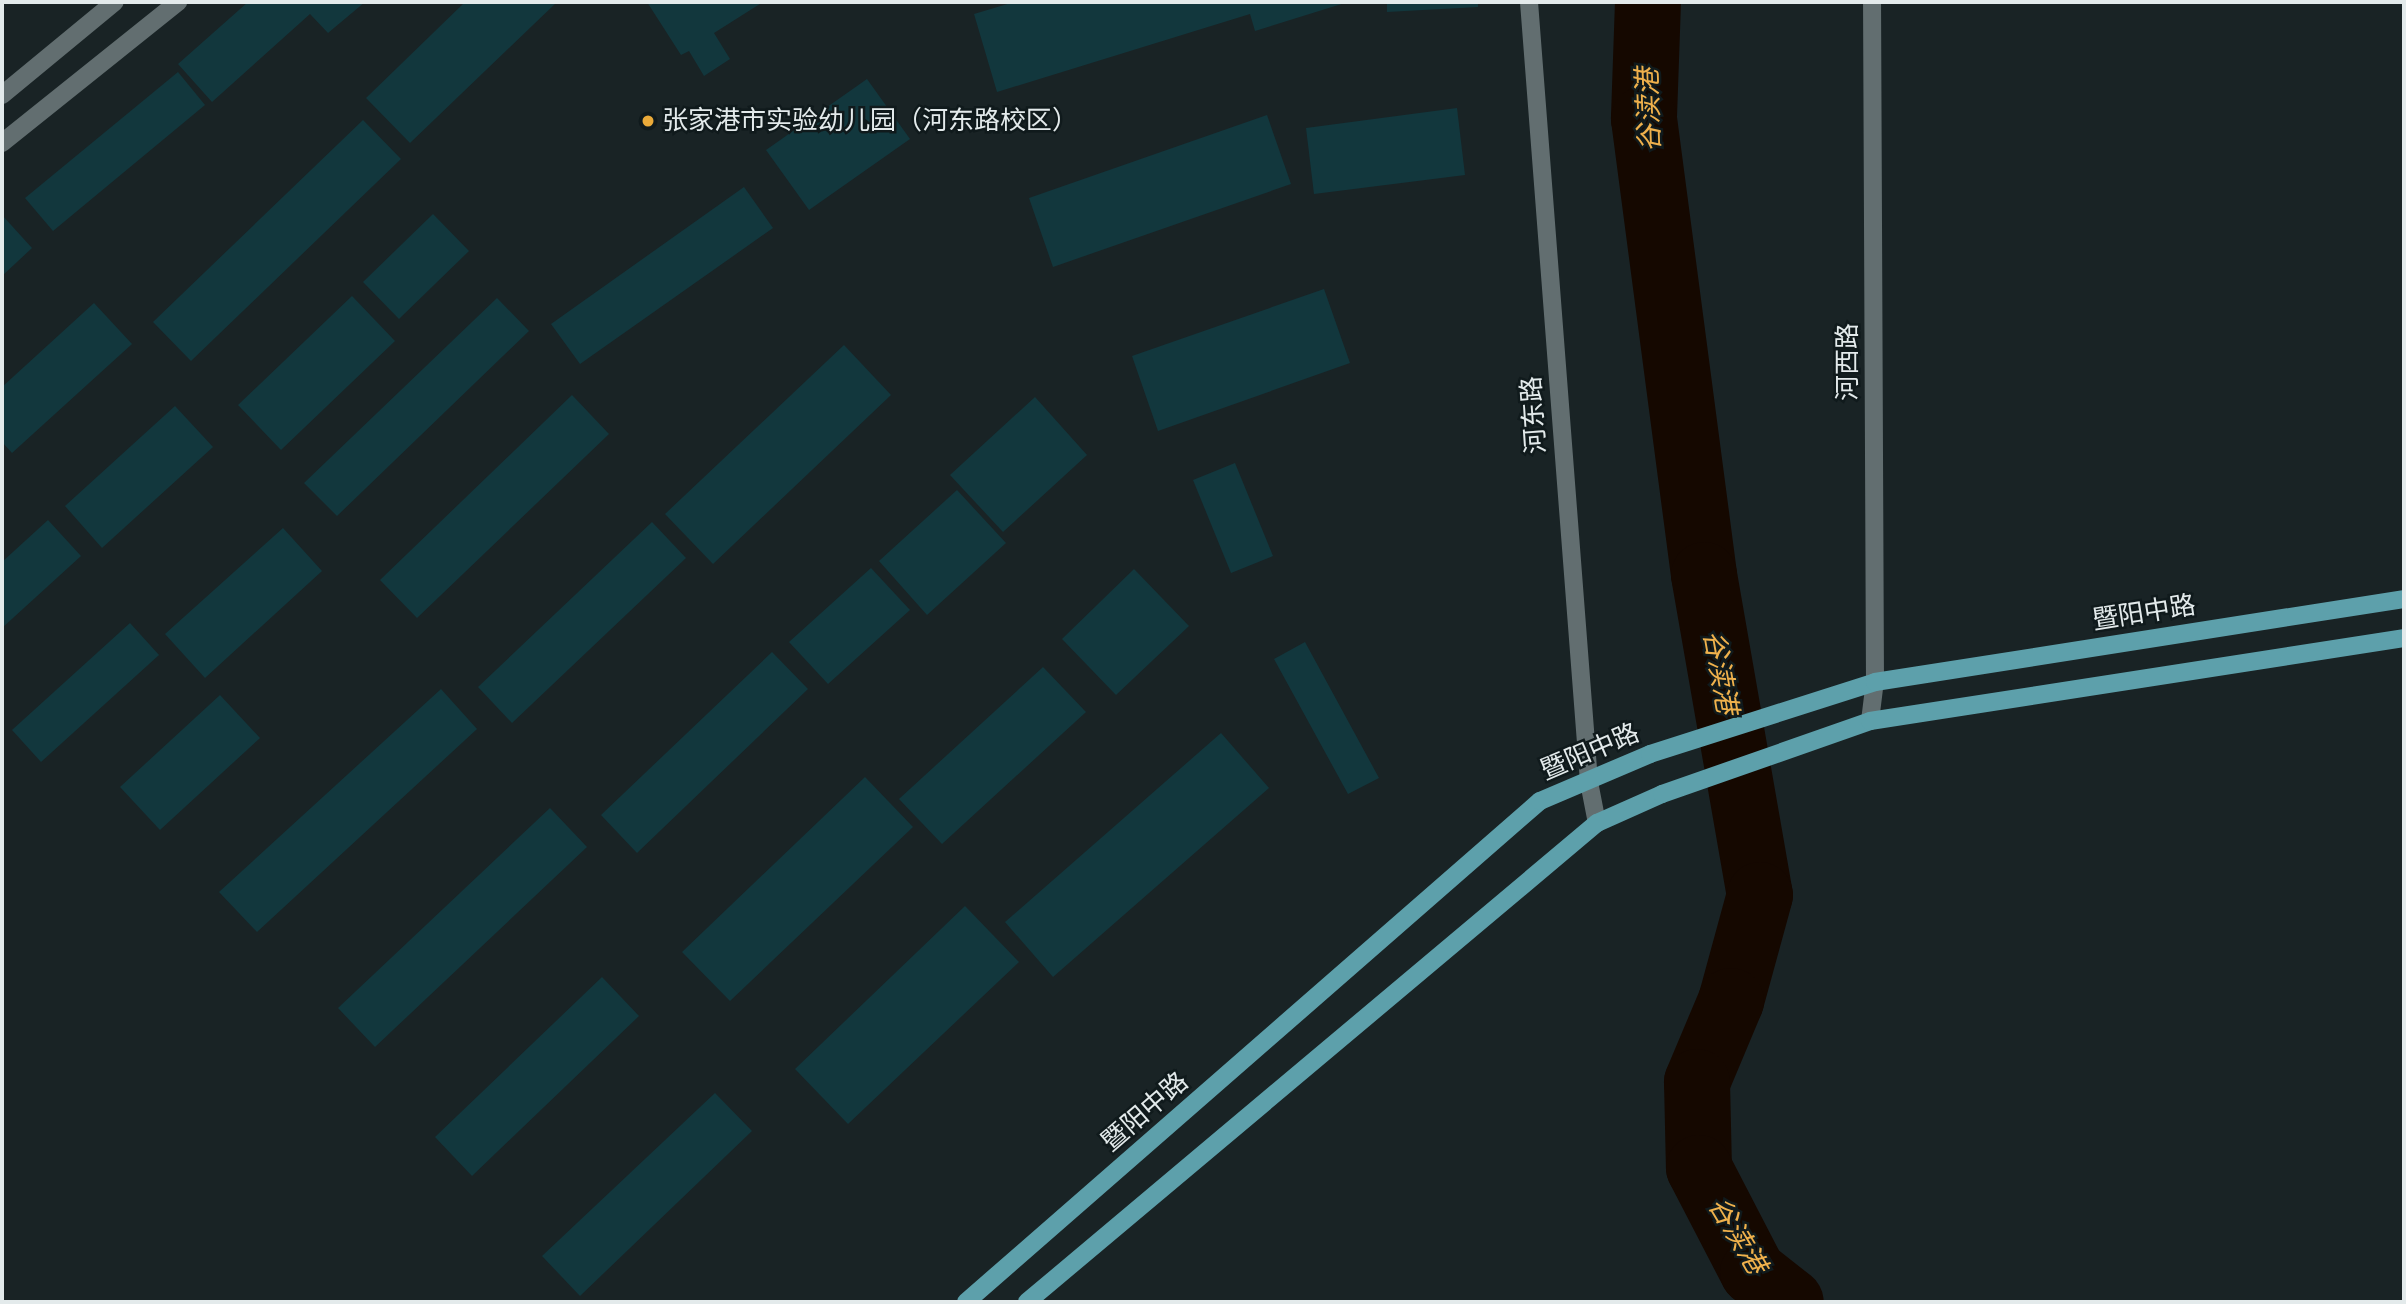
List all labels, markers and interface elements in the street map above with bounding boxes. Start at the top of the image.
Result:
water label: 谷渎港 [1630,67,1666,153]
place label: 张家港市实验幼儿园（河东路校区） [662,105,1078,137]
marker: 张家港市实验幼儿园（河东路校区） [640,113,656,129]
street label: 河西路 [1832,323,1864,401]
street label: 河东路 [1516,375,1552,455]
street label: 暨阳中路 [2090,589,2198,637]
water label: 谷渎港 [1697,628,1745,716]
street label: 暨阳中路 [1536,717,1644,787]
street label: 暨阳中路 [1096,1066,1194,1158]
water label: 谷渎港 [1702,1190,1774,1280]

